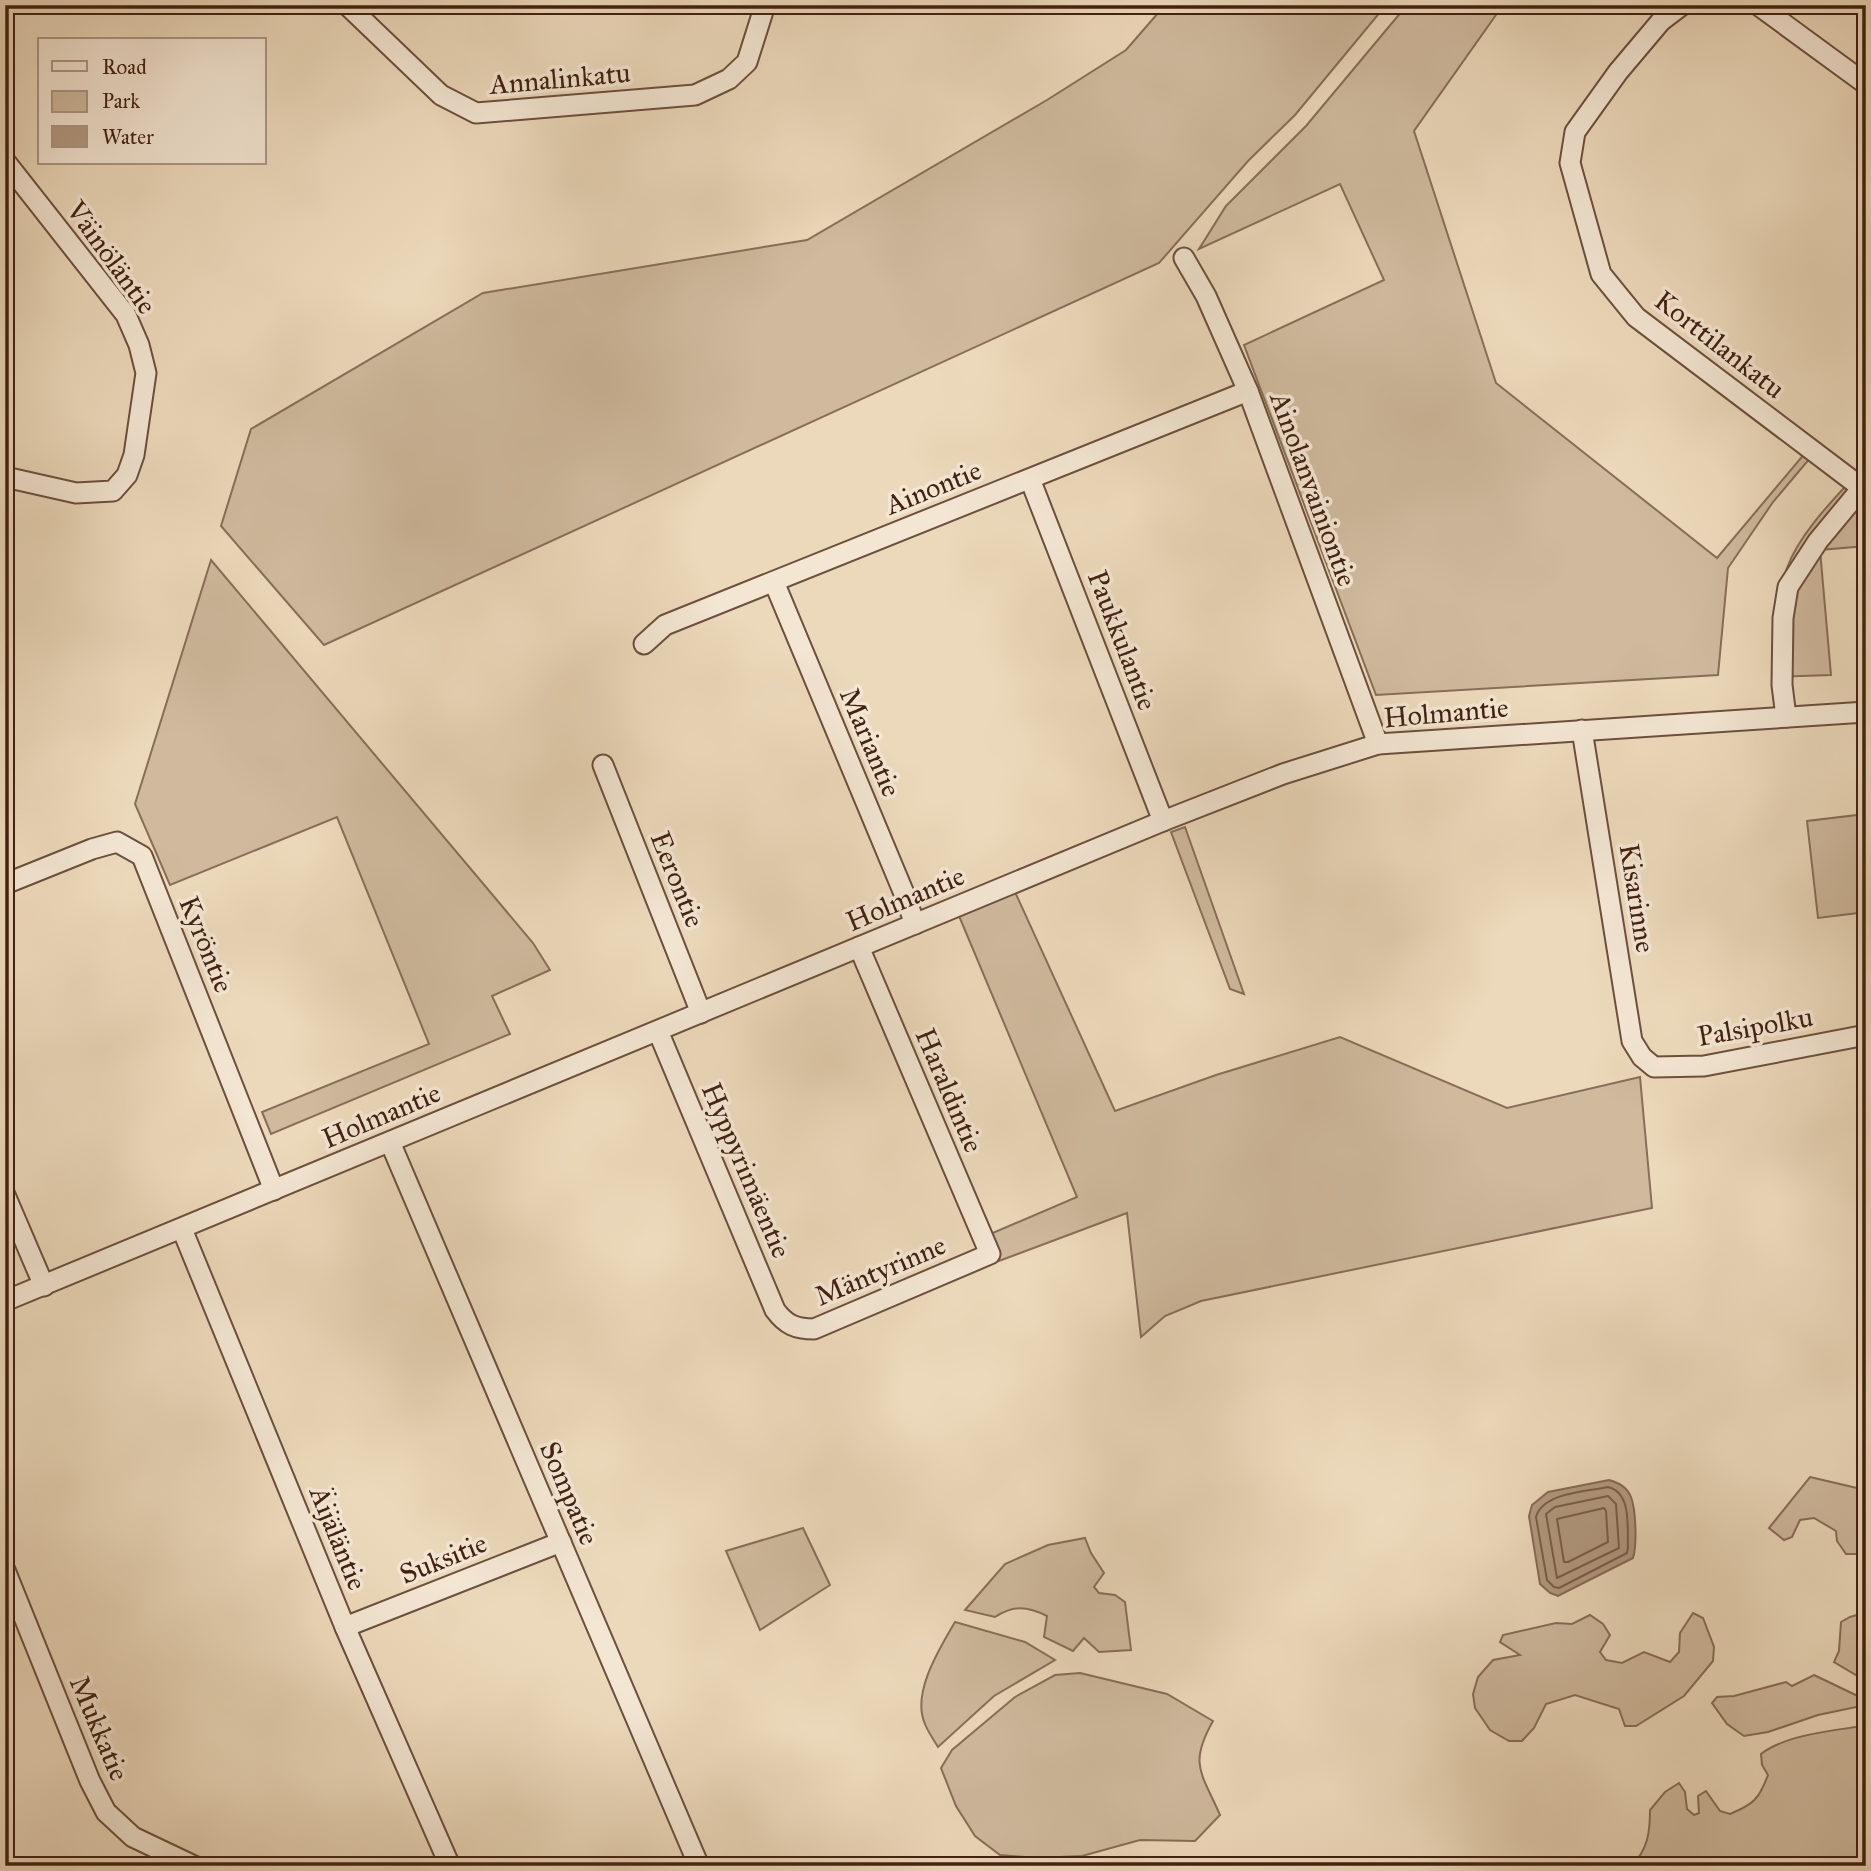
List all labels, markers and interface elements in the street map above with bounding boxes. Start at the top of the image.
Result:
legend [38,38,266,164]
text: Road [102,54,147,80]
street label: Annalinkatu [487,55,632,102]
text: Park [102,88,140,114]
text: Water [102,124,154,150]
street label: Väinöläntie [58,193,164,321]
street label: Korttilankatu [1647,283,1792,406]
street label: Ainolanvainiontie [1262,386,1365,591]
street label: Ainontie [879,452,986,523]
street label: Paukkulantie [1080,565,1165,715]
street label: Mariantie [832,682,909,802]
street label: Holmantie [1382,690,1510,735]
street label: Eerontie [642,826,713,932]
street label: Kisarinne [1612,841,1663,955]
street label: Holmantie [841,858,970,939]
street label: Kyröntie [171,891,242,998]
street label: Palsipolku [1695,999,1816,1054]
street label: Haraldintie [908,1023,991,1158]
street label: Holmantie [317,1075,446,1156]
street label: Hyppyrimäentie [694,1077,799,1263]
street label: Mäntyrinne [809,1227,951,1314]
street label: Sompatie [532,1436,607,1550]
street label: Äijäläntie [302,1480,375,1595]
street label: Suksitie [394,1525,492,1592]
street label: Mukkatie [62,1671,137,1786]

